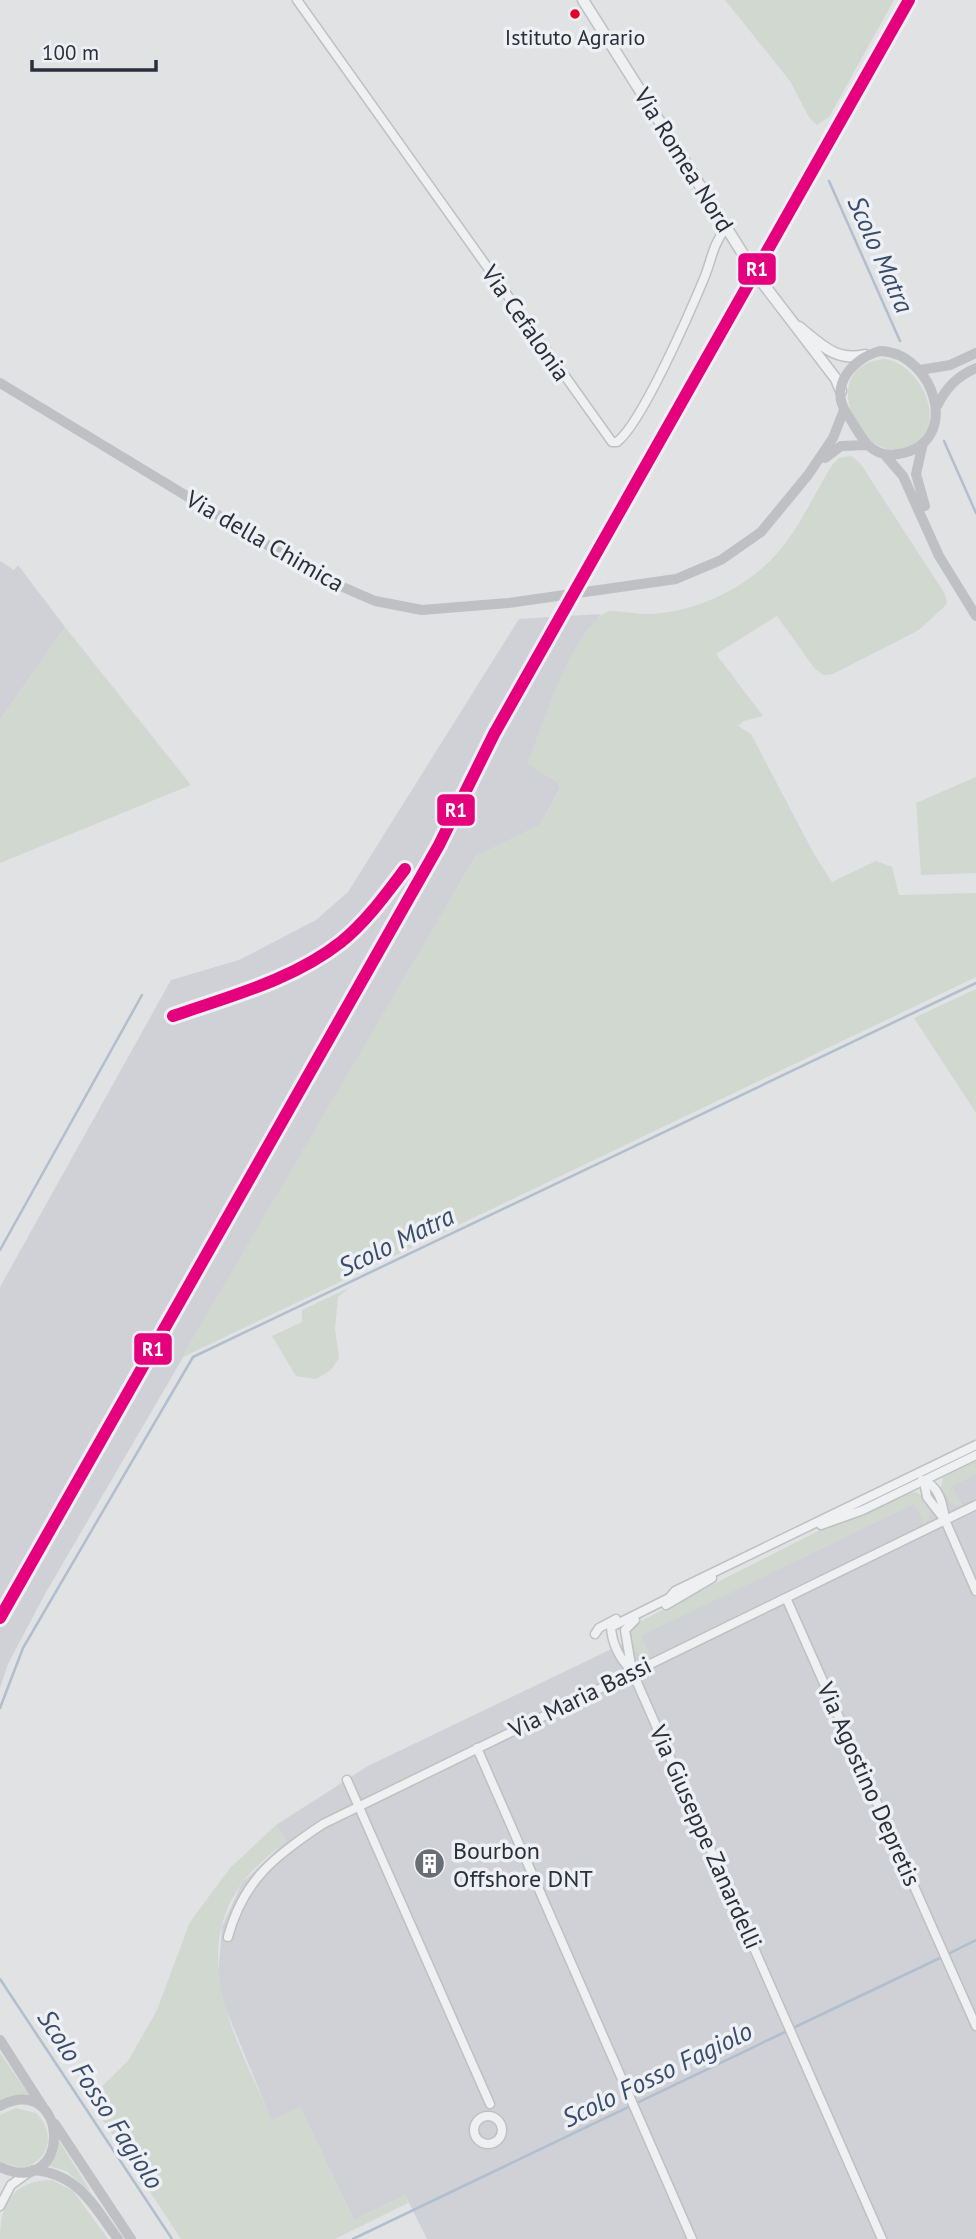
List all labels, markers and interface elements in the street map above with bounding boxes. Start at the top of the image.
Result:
marker: Istituto Agrario [568,7,582,21]
place label: Istituto Agrario [505,23,645,51]
scale bar [32,28,156,72]
text: 100 m [42,39,99,66]
street label: Via Romea Nord [627,81,741,238]
water label: Scolo Matra [841,190,922,318]
line badge: R1 [737,252,777,286]
text: R1 [746,257,768,281]
street label: Via Cefalonia [474,258,577,387]
street label: Via della Chimica [179,483,350,599]
line badge: R1 [436,793,476,827]
text: R1 [445,798,467,822]
water label: Scolo Matra [333,1199,460,1283]
line badge: R1 [133,1332,173,1366]
text: R1 [142,1337,164,1361]
street label: Via Maria Bassi [503,1649,656,1745]
street label: Via Agostino Depretis [810,1676,928,1891]
street label: Via Giuseppe Zanardelli [642,1719,769,1954]
place label: Bourbon Offshore DNT [453,1835,593,1894]
building icon: Bourbon Offshore DNT [413,1847,447,1881]
water label: Scolo Fosso Fagiolo [31,2003,171,2195]
water label: Scolo Fosso Fagiolo [556,2014,758,2134]

